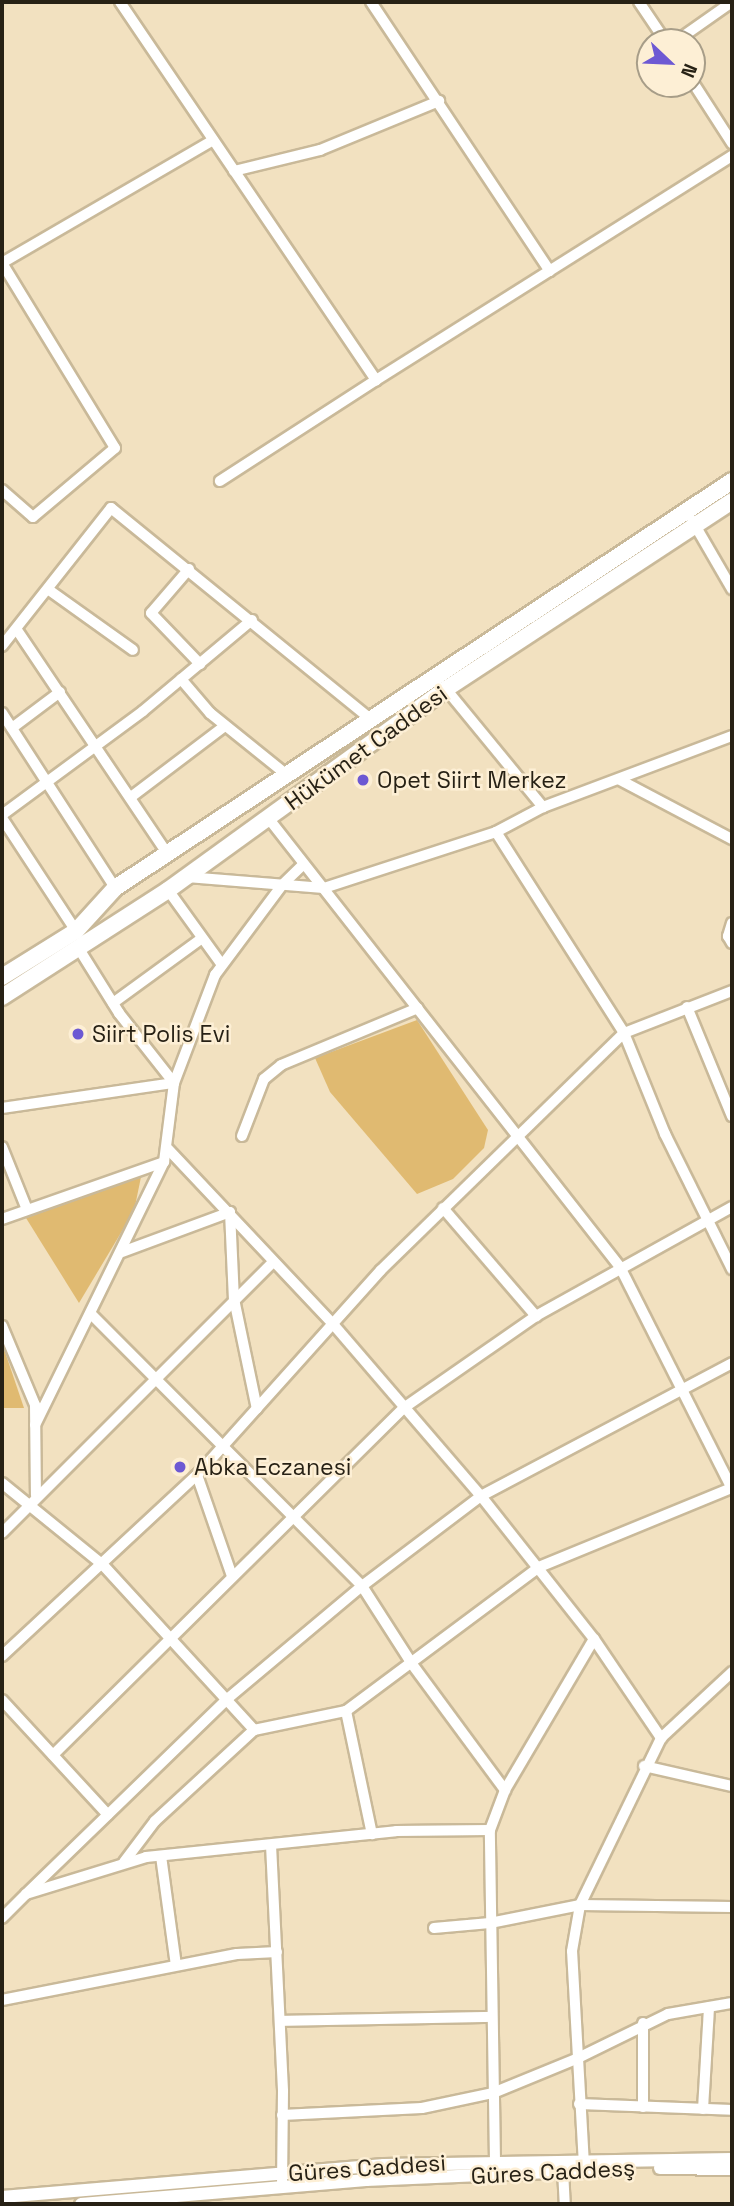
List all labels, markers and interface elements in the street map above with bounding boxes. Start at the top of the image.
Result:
north arrow [636,28,706,98]
text: N [675,60,703,81]
street label: Hükümet Caddesi [280,680,452,816]
place label: Opet Siirt Merkez [377,766,567,794]
marker: Opet Siirt Merkez [355,772,371,788]
place label: Siirt Polis Evi [92,1020,230,1048]
marker: Siirt Polis Evi [70,1026,86,1042]
place label: Abka Eczanesi [194,1453,351,1481]
marker: Abka Eczanesi [172,1459,188,1475]
street label: Güres Caddesi [287,2149,447,2187]
street label: Güres Caddesş [470,2154,636,2190]

